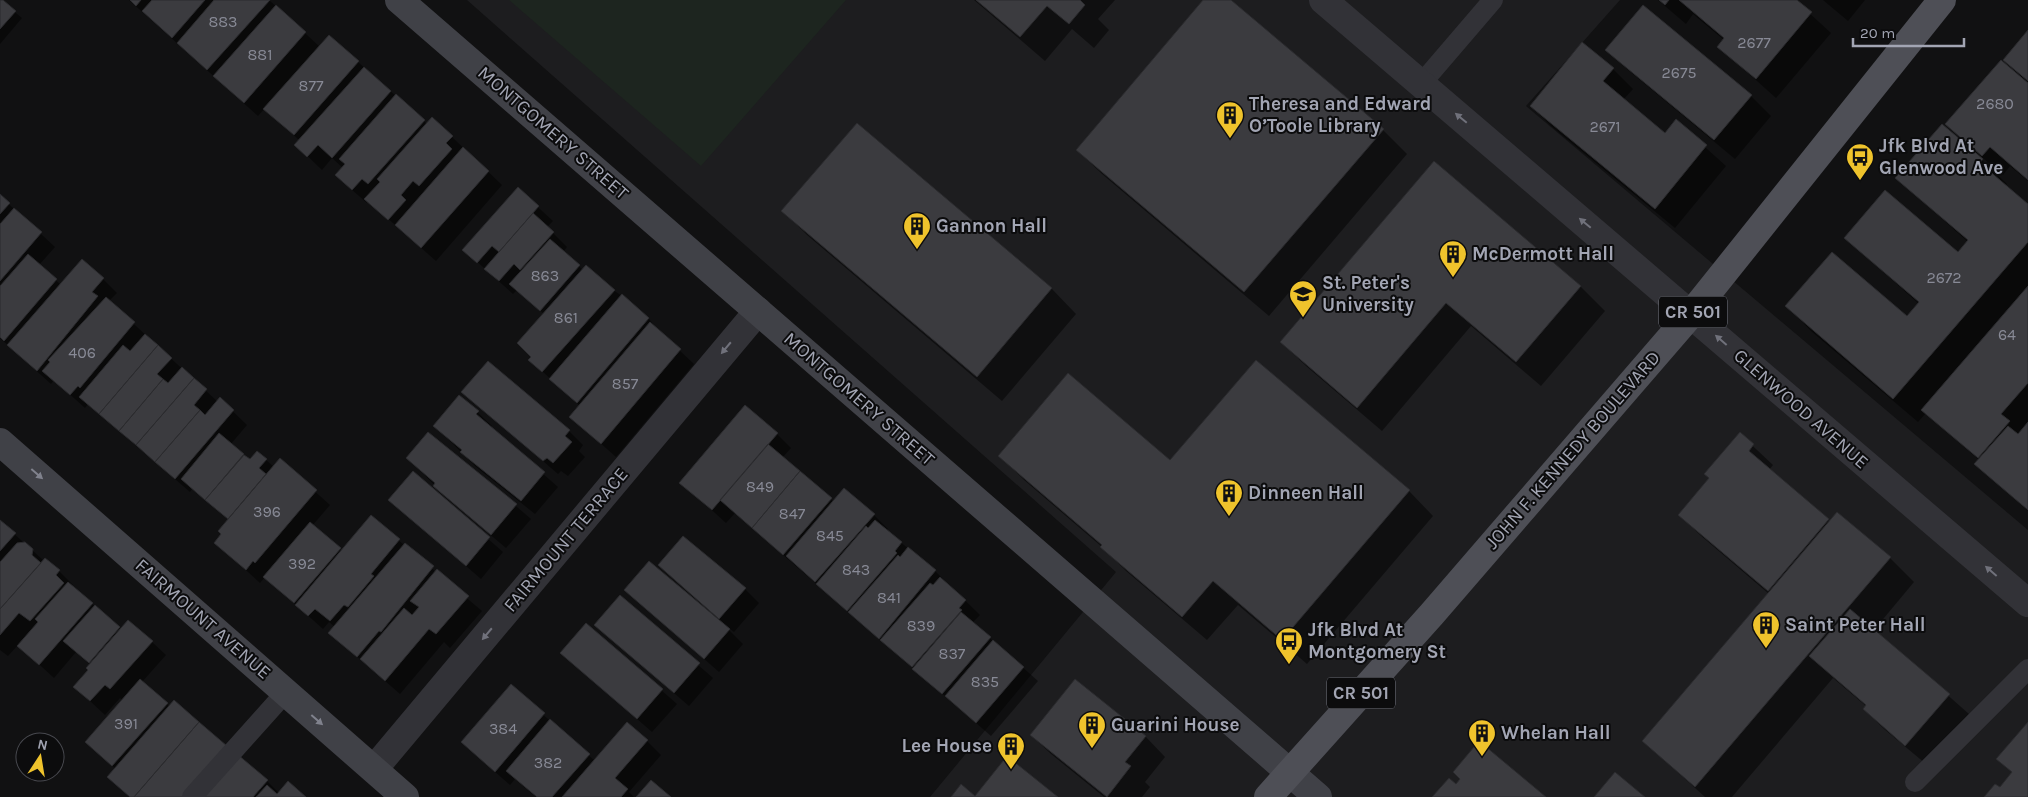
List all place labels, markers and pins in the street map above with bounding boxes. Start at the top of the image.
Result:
place label: Theresa and Edward O’Toole Library [1249,93,1431,137]
building icon: Theresa and Edward O’Toole Library [1215,100,1245,139]
place label: Jfk Blvd At Glenwood Ave [1879,135,2003,179]
bus stop icon: Jfk Blvd At Glenwood Ave [1845,142,1875,181]
building icon: Gannon Hall [902,211,932,250]
place label: Gannon Hall [936,215,1047,237]
building icon: McDermott Hall [1438,239,1468,278]
place label: McDermott Hall [1472,243,1614,265]
place label: St. Peter's University [1322,272,1414,316]
school or university icon: St. Peter's University [1288,279,1318,318]
building icon: Dinneen Hall [1214,478,1244,517]
place label: Dinneen Hall [1248,482,1364,504]
building icon: Saint Peter Hall [1751,610,1781,649]
place label: Saint Peter Hall [1785,614,1926,636]
place label: Jfk Blvd At Montgomery St [1308,619,1446,663]
bus stop icon: Jfk Blvd At Montgomery St [1274,626,1304,665]
building icon: Guarini House [1077,710,1107,749]
place label: Guarini House [1111,714,1240,736]
building icon: Whelan Hall [1467,718,1497,757]
place label: Whelan Hall [1501,722,1611,744]
building icon: Lee House [996,731,1026,770]
place label: Lee House [902,735,992,757]

